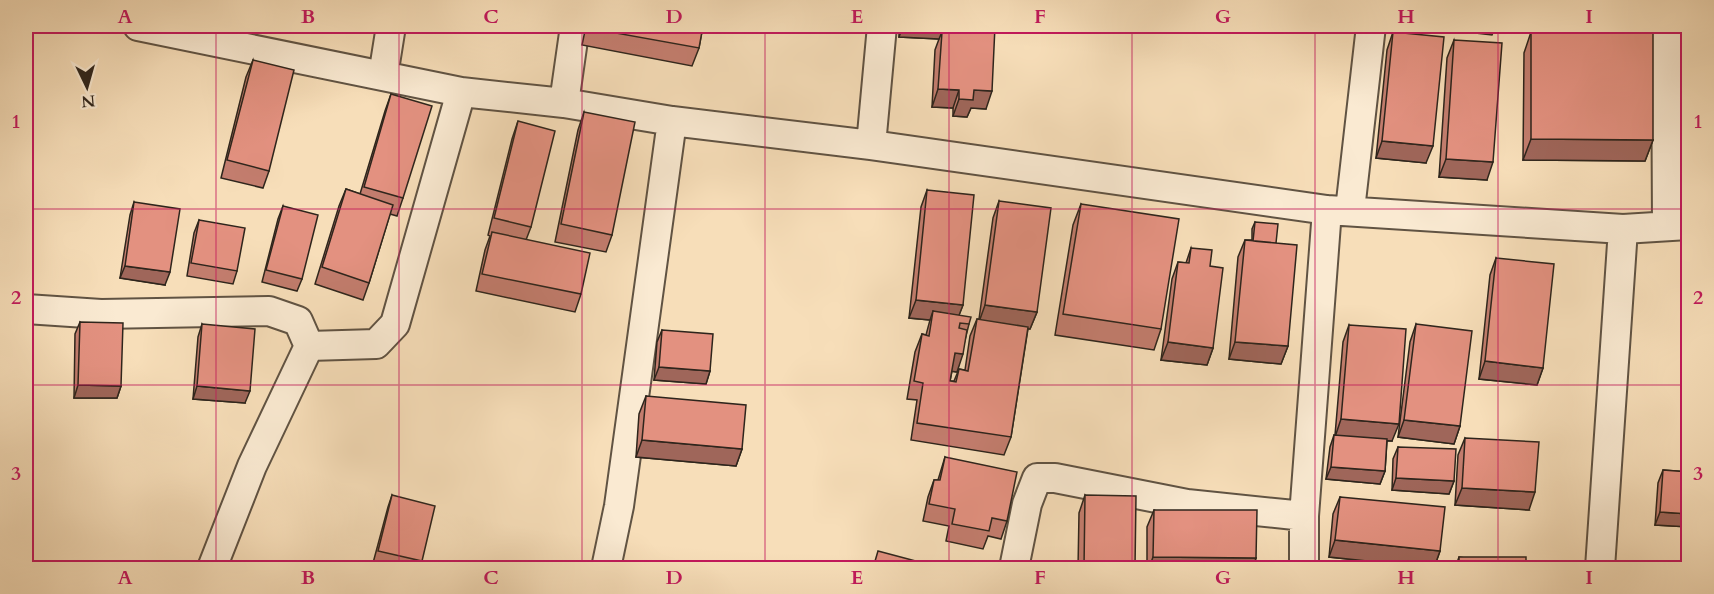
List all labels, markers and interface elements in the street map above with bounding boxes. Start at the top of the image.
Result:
text: A [117,3,133,30]
text: B [301,3,315,30]
text: C [483,3,499,30]
text: D [665,3,683,30]
text: E [851,3,863,30]
text: F [1034,3,1046,30]
text: G [1215,3,1231,30]
text: H [1397,3,1415,30]
text: I [1585,3,1593,30]
north arrow [57,57,117,117]
text: N [80,89,96,113]
text: 1 [11,108,21,135]
text: 1 [1693,108,1703,135]
text: 2 [11,284,21,311]
text: 2 [1693,284,1703,311]
text: 3 [11,460,21,487]
text: 3 [1693,460,1703,487]
text: A [117,564,133,591]
text: B [301,564,315,591]
text: C [483,564,499,591]
text: D [665,564,683,591]
text: E [851,564,863,591]
text: F [1034,564,1046,591]
text: G [1215,564,1231,591]
text: H [1397,564,1415,591]
text: I [1585,564,1593,591]

